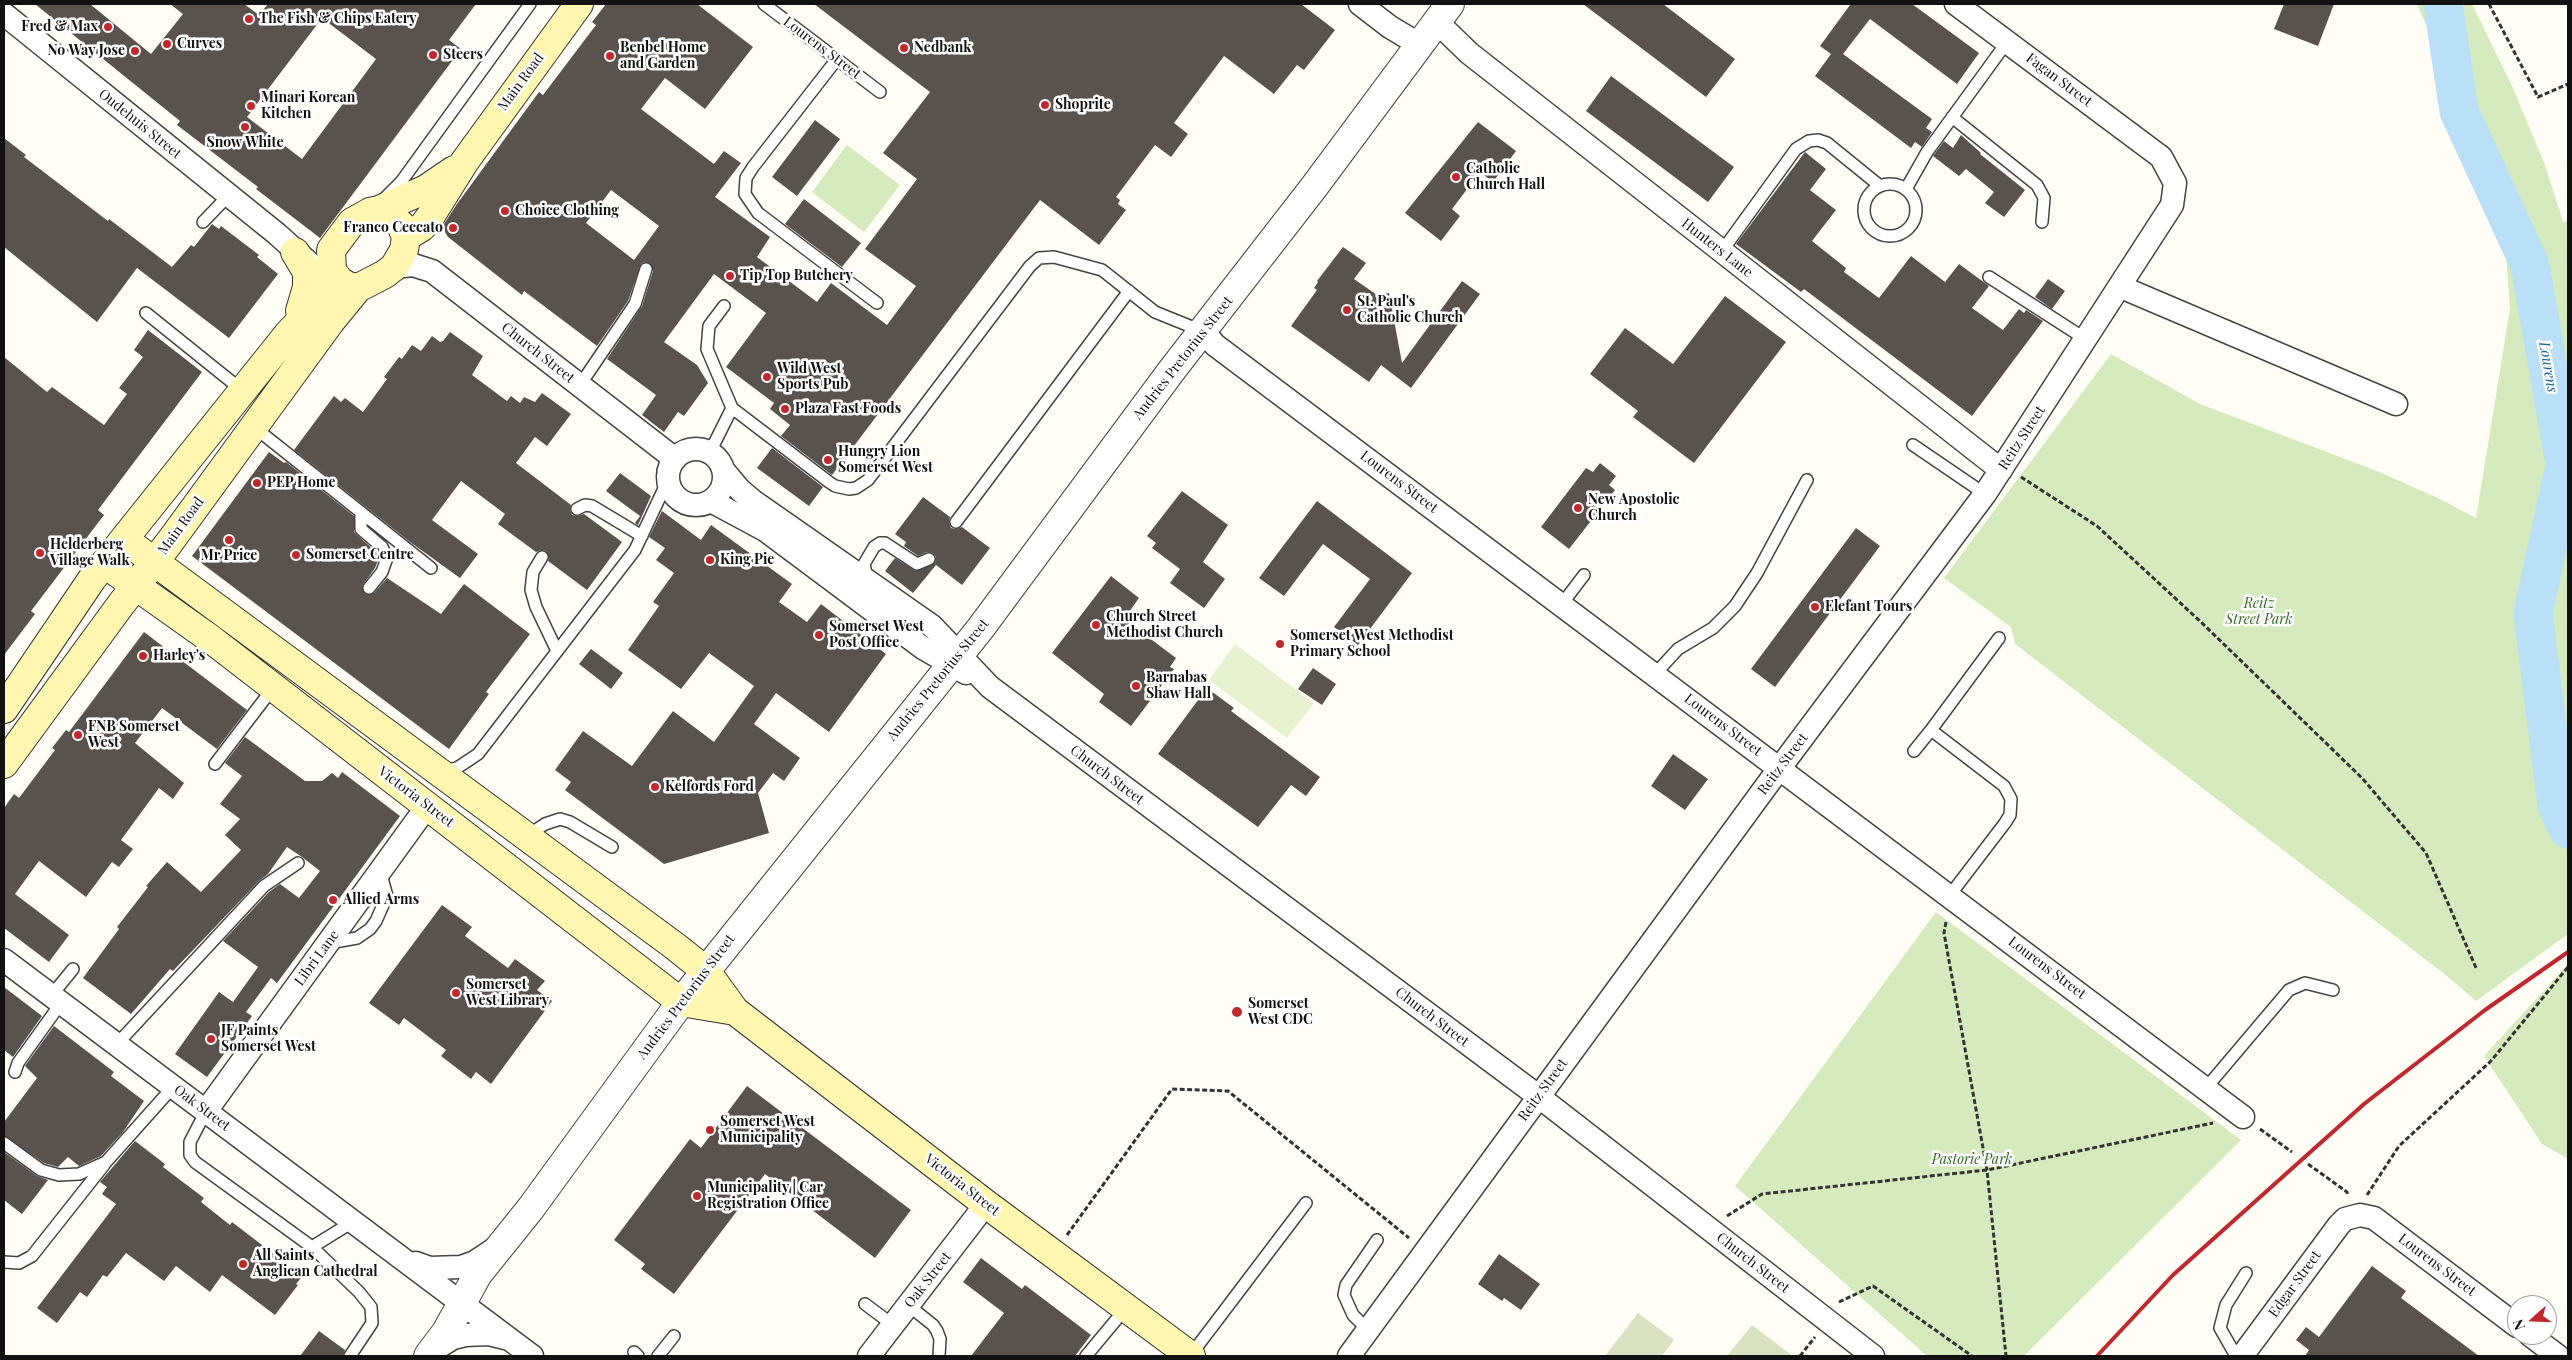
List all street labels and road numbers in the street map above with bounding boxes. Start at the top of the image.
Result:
street label: Lourens Street [780,13,864,83]
street label: Main Road [495,50,547,114]
street label: Fagan Street [2023,50,2095,110]
street label: Oudehuis Street [95,86,185,162]
street label: Hunters Lane [1678,215,1756,281]
street label: Andries Pretorius Street [1130,293,1236,423]
street label: Church Street [498,319,578,387]
street label: Reitz Street [1995,403,2049,473]
street label: Lourens Street [1357,447,1441,517]
street label: Main Road [155,494,207,558]
street label: Andries Pretorius Street [884,616,992,744]
street label: Lourens Street [1681,690,1765,760]
street label: Reitz Street [1754,730,1812,798]
street label: Church Street [1067,742,1147,808]
street label: Victoria Street [375,763,457,831]
street label: Libri Lane [291,927,343,989]
street label: Andries Pretorius Street [634,931,738,1063]
street label: Lourens Street [2005,933,2089,1003]
street label: Church Street [1392,984,1472,1050]
street label: Reitz Street [1515,1056,1571,1124]
street label: Oak Street [171,1081,233,1135]
street label: Victoria Street [921,1151,1003,1219]
street label: Church Street [1713,1229,1793,1297]
street label: Lourens Street [2395,1230,2479,1300]
street label: Edgar Street [2265,1247,2325,1321]
street label: Oak Street [901,1249,955,1311]

